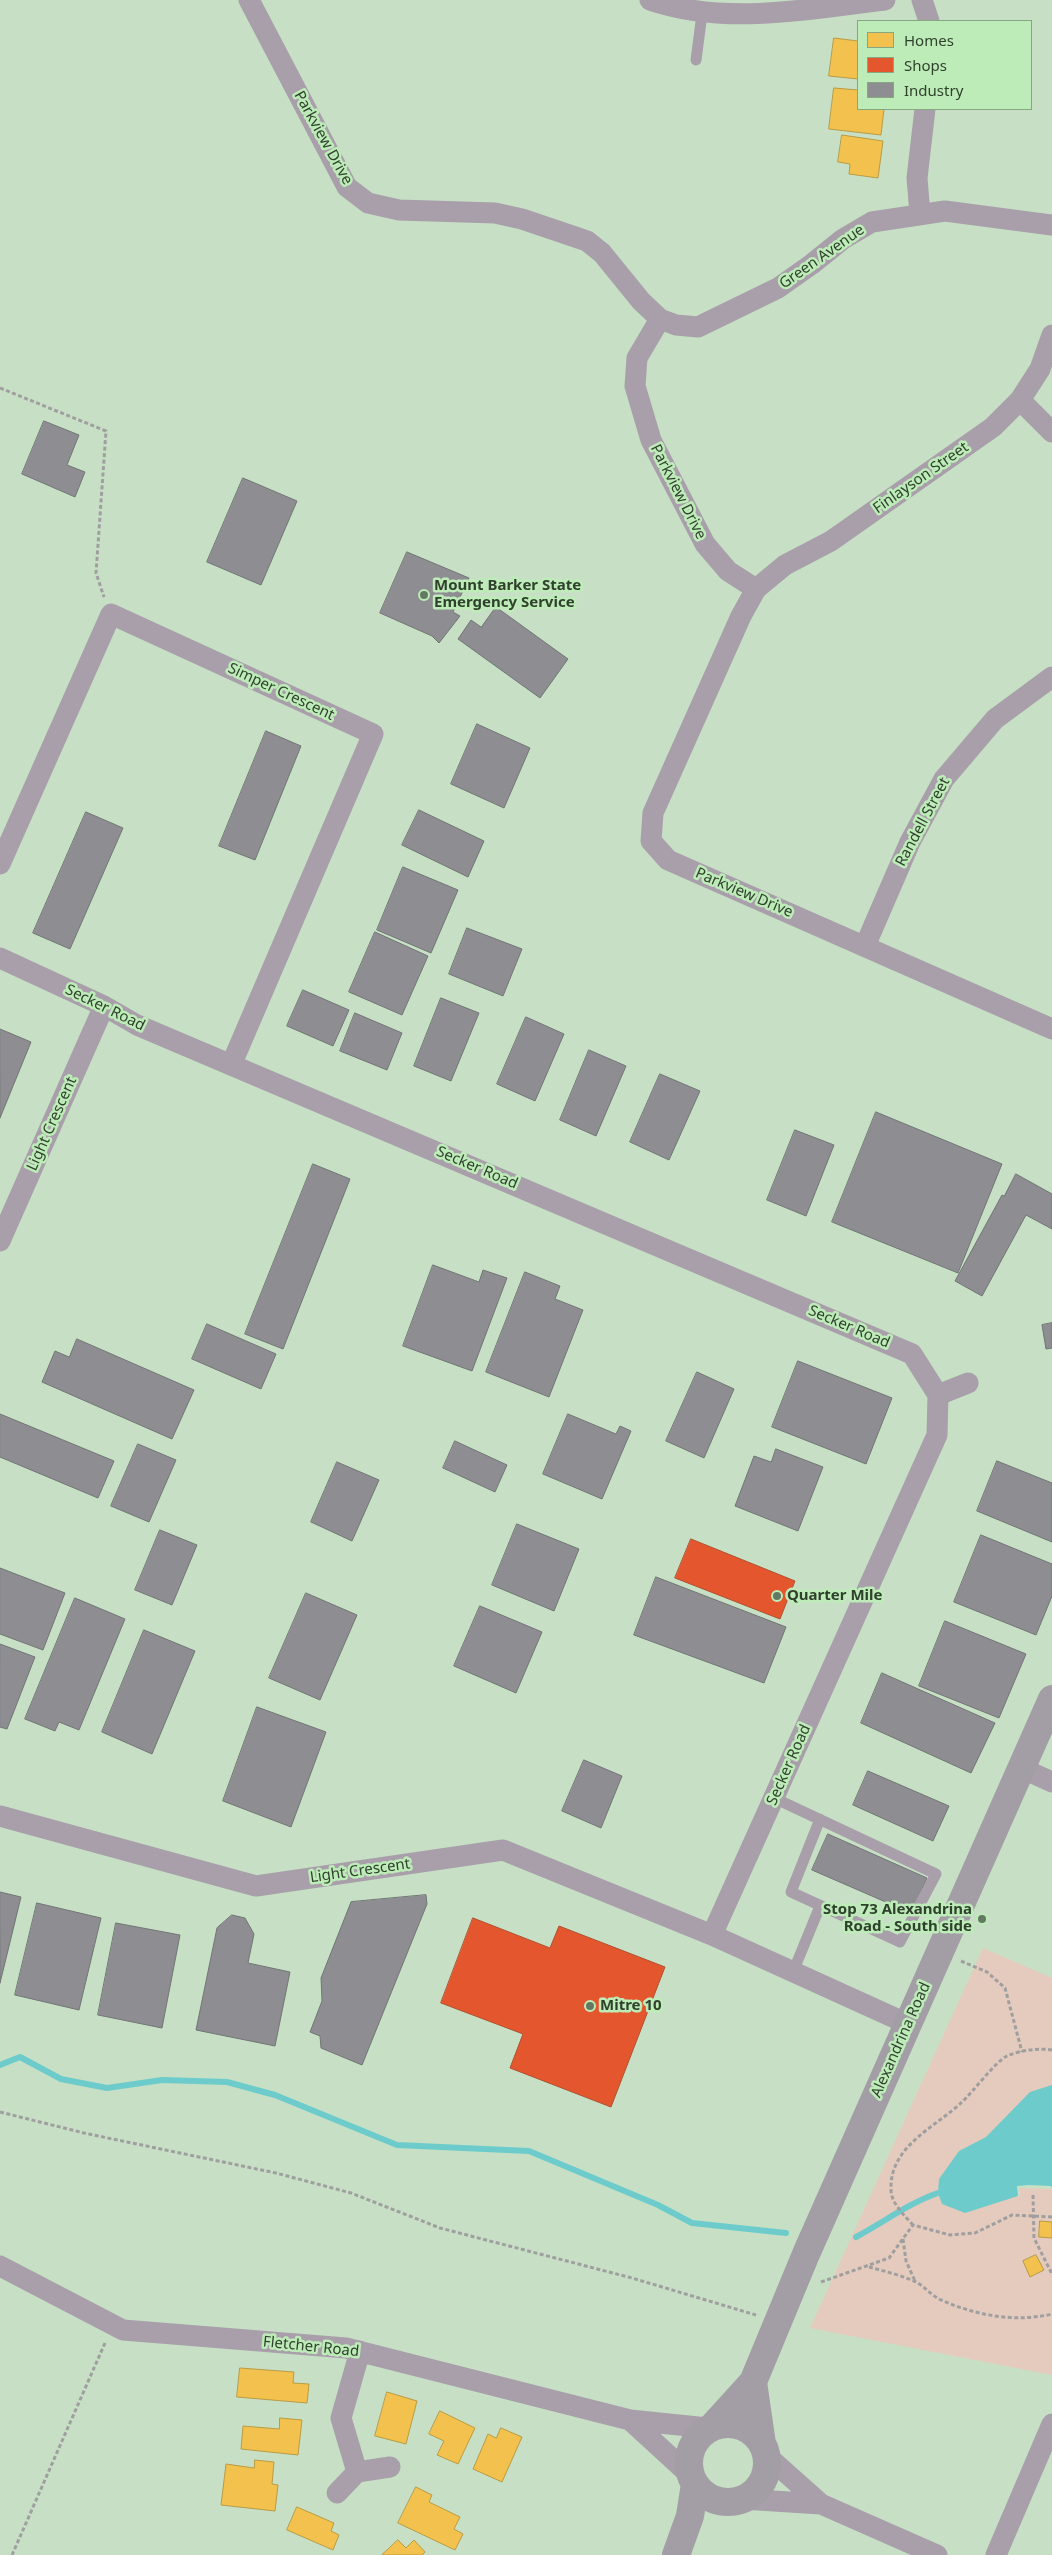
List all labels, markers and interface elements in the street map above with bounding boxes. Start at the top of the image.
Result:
legend [857,20,1032,110]
text: Homes [904,30,954,50]
text: Shops [904,55,947,75]
text: Industry [904,80,963,100]
street label: Parkview Drive [290,88,356,188]
street label: Green Avenue [776,221,868,293]
street label: Finlayson Street [870,438,972,518]
street label: Parkview Drive [646,442,710,542]
place label: Mount Barker State Emergency Service [434,577,581,612]
marker: Mount Barker State Emergency Service [418,589,430,601]
street label: Simper Crescent [225,659,337,725]
street label: Randell Street [892,774,954,870]
street label: Parkview Drive [693,864,795,922]
street label: Secker Road [62,981,148,1035]
street label: Light Crescent [23,1074,81,1174]
street label: Secker Road [434,1143,520,1193]
street label: Secker Road [806,1302,892,1352]
place label: Quarter Mile [787,1587,882,1605]
marker: Quarter Mile [771,1590,783,1602]
street label: Secker Road [763,1722,815,1808]
street label: Light Crescent [309,1855,411,1887]
place label: Stop 73 Alexandrina Road - South side [823,1901,972,1936]
marker: Stop 73 Alexandrina Road - South side [976,1913,988,1925]
street label: Alexandrina Road [868,1980,934,2100]
place label: Mitre 10 [600,1997,662,2015]
marker: Mitre 10 [584,2000,596,2012]
street label: Fletcher Road [262,2333,360,2361]

